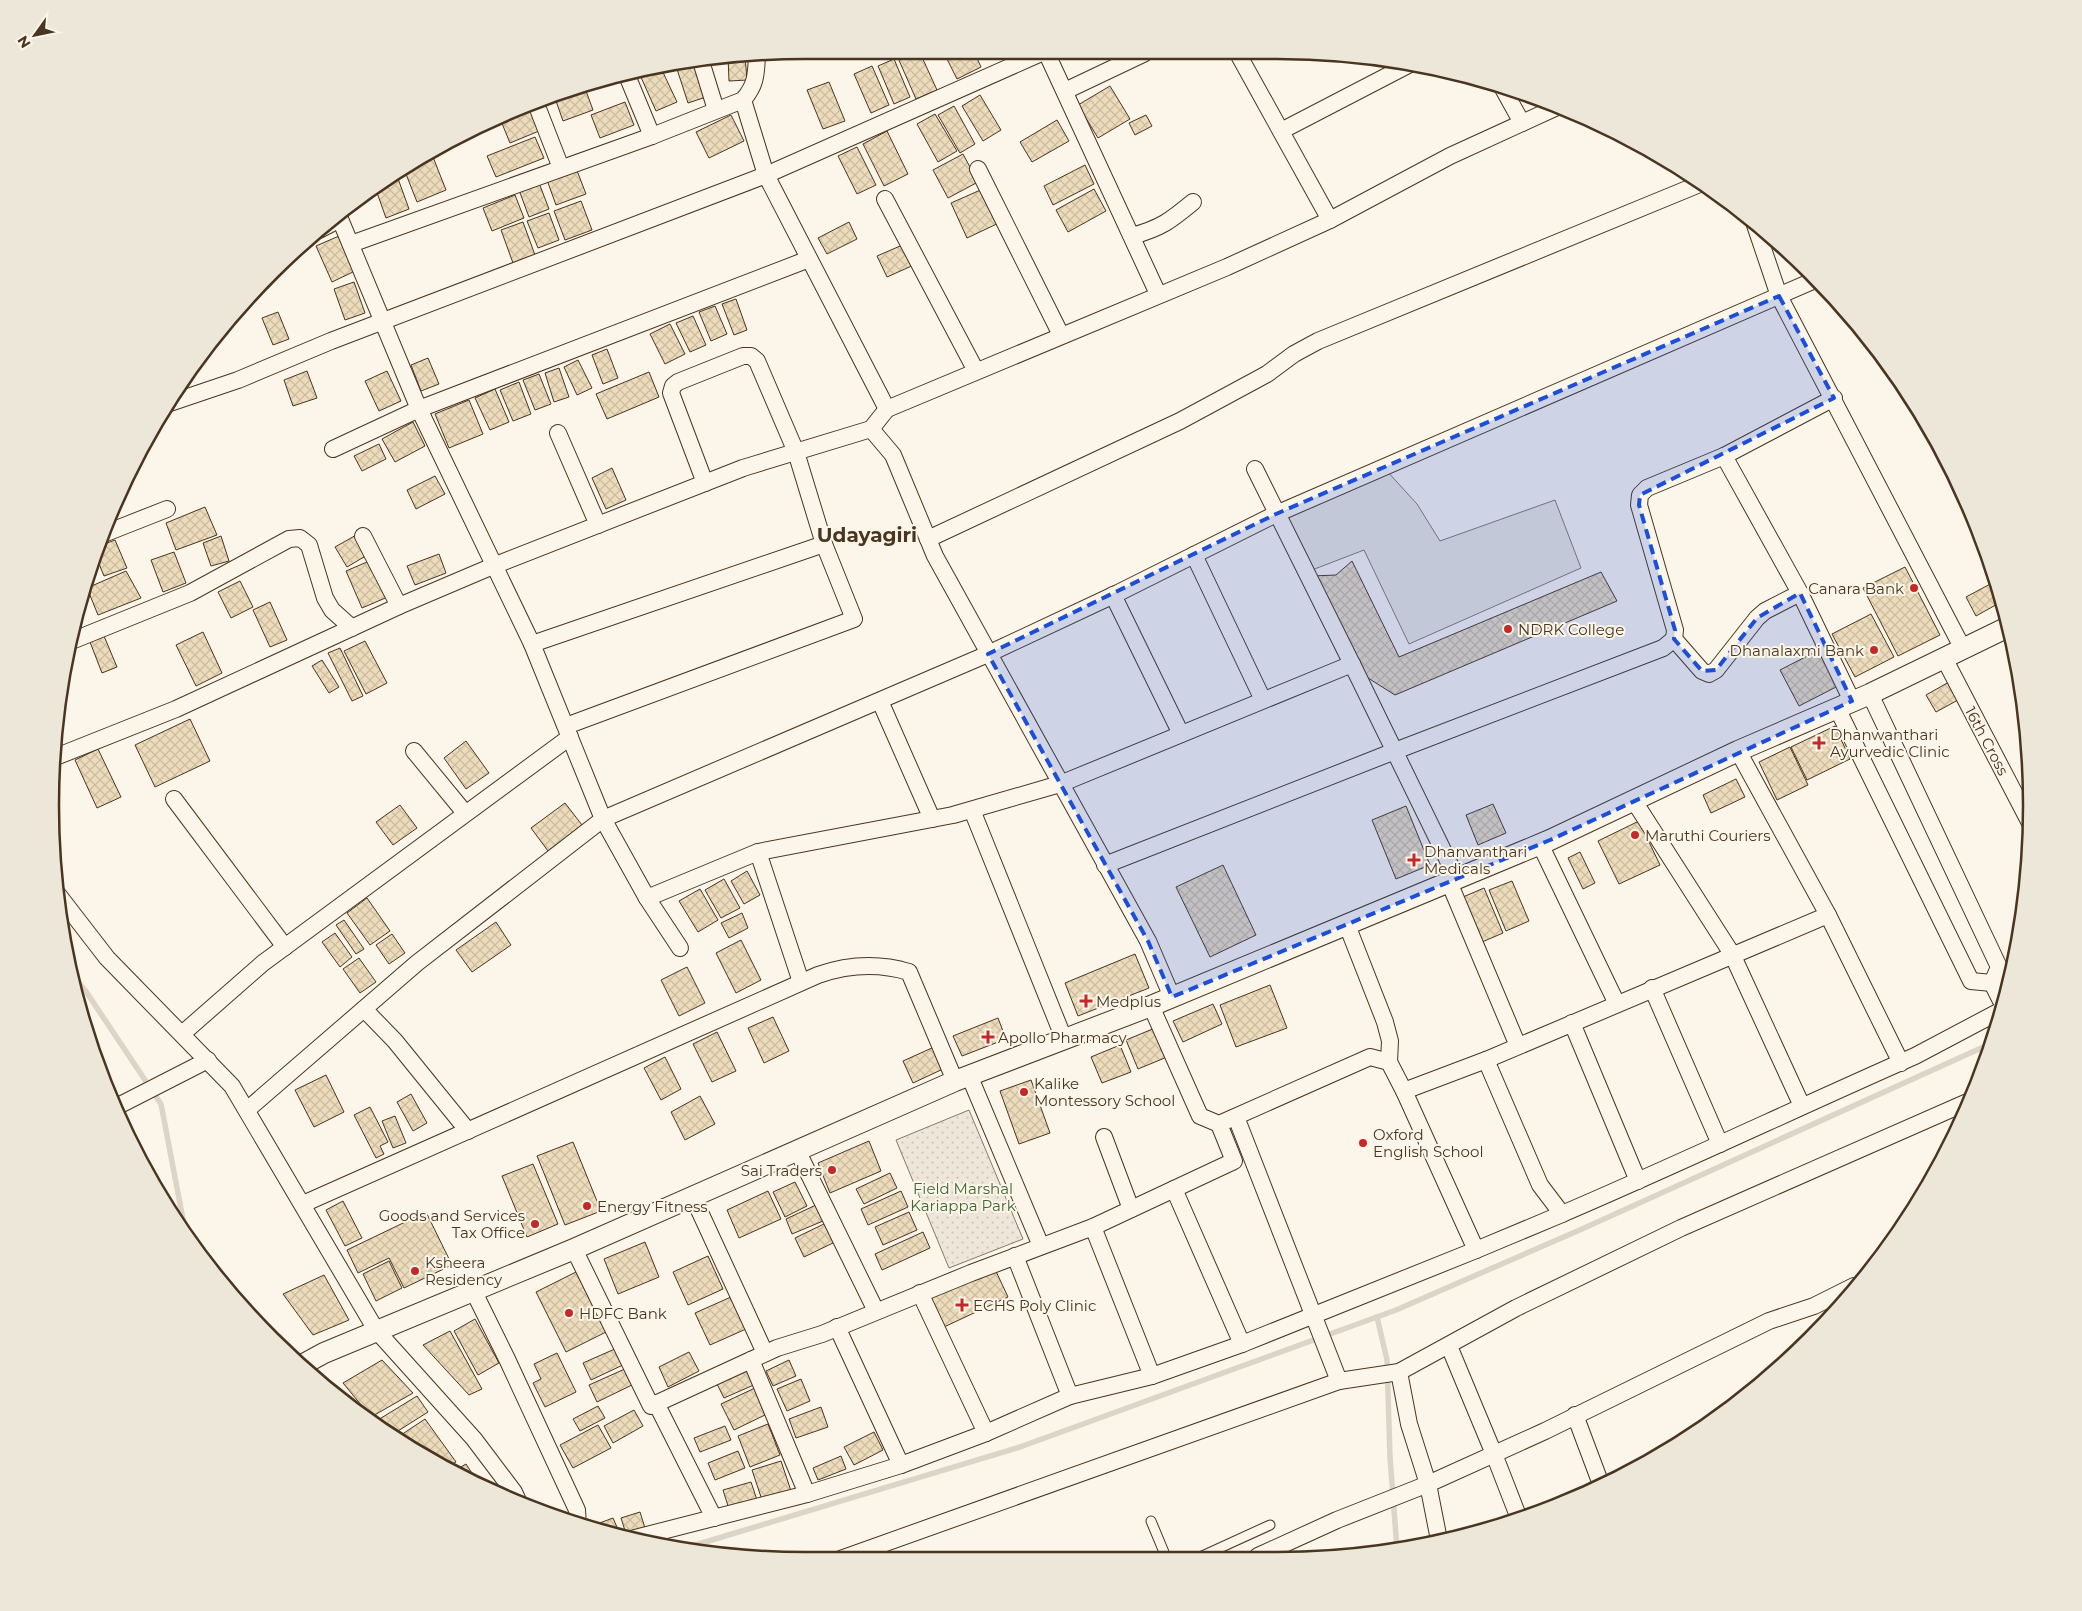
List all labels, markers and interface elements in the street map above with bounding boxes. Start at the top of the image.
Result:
north arrow [10,10,60,60]
text: N [13,32,35,52]
district label: Udayagiri [817,523,917,547]
place label: Canara Bank [1808,579,1904,598]
marker: Canara Bank [1908,582,1920,594]
place label: NDRK College [1518,620,1624,639]
marker: NDRK College [1502,623,1514,635]
place label: Dhanalaxmi Bank [1730,641,1864,660]
marker: Dhanalaxmi Bank [1868,644,1880,656]
street label: 16th Cross [1961,703,2013,779]
place label: Dhanwanthari Ayurvedic Clinic [1830,725,1950,761]
marker: Dhanwanthari Ayurvedic Clinic [1812,736,1826,750]
place label: Maruthi Couriers [1645,826,1771,845]
marker: Maruthi Couriers [1629,829,1641,841]
place label: Dhanvanthari Medicals [1424,842,1527,878]
marker: Dhanvanthari Medicals [1408,854,1420,866]
place label: Medplus [1096,992,1161,1011]
marker: Medplus [1080,995,1092,1007]
place label: Apollo Pharmacy [998,1028,1128,1047]
marker: Apollo Pharmacy [982,1031,994,1043]
place label: Kalike Montessory School [1034,1074,1175,1110]
marker: Kalike Montessory School [1018,1086,1030,1098]
place label: Oxford English School [1373,1125,1483,1161]
marker: Oxford English School [1357,1137,1369,1149]
place label: Sai Traders [741,1161,822,1180]
marker: Sai Traders [826,1164,838,1176]
park label: Field Marshal Kariappa Park [910,1179,1016,1215]
place label: Energy Fitness [597,1197,708,1216]
marker: Energy Fitness [581,1200,593,1212]
place label: Goods and Services Tax Office [379,1206,525,1242]
marker: Goods and Services Tax Office [529,1218,541,1230]
place label: Ksheera Residency [425,1253,503,1289]
marker: Ksheera Residency [409,1265,421,1277]
place label: ECHS Poly Clinic [973,1296,1096,1315]
marker: ECHS Poly Clinic [955,1298,969,1312]
place label: HDFC Bank [579,1304,667,1323]
marker: HDFC Bank [563,1307,575,1319]

